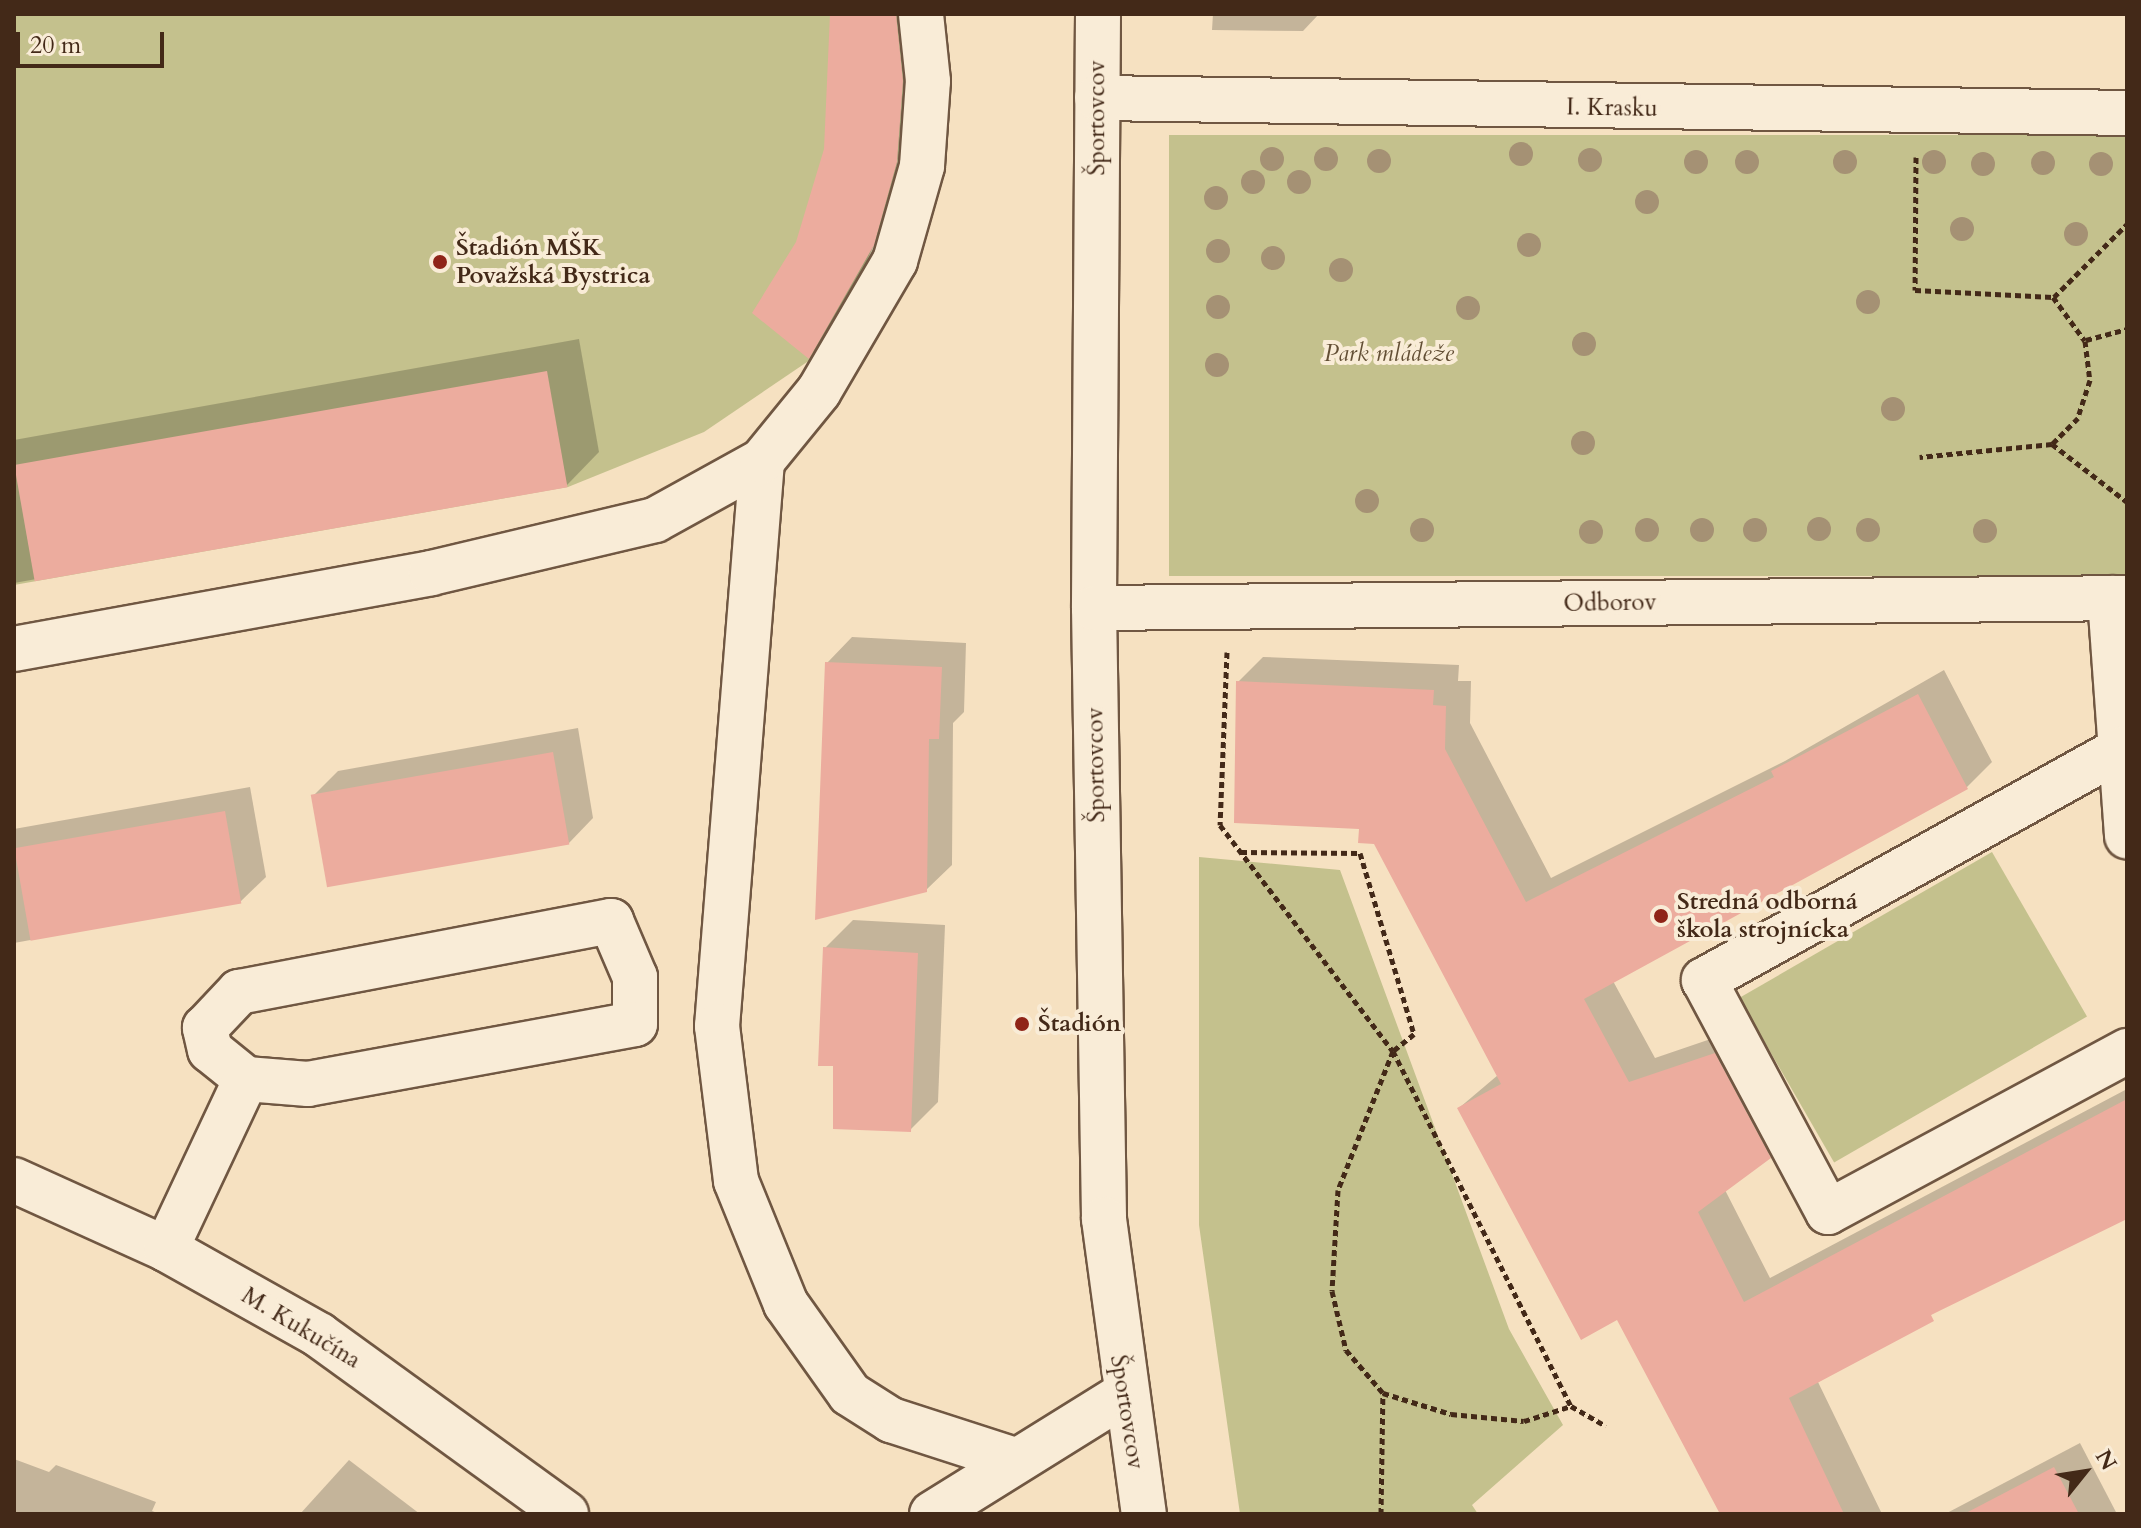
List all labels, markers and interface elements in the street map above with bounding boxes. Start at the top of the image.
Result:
scale bar [20,16,168,66]
text: 20 m [30,29,81,62]
street label: Športovcov [1083,60,1111,176]
street label: I. Krasku [1566,93,1658,123]
place label: Štadión MŠK Považská Bystrica [456,234,650,290]
marker: Štadión MŠK Považská Bystrica [431,253,449,271]
park label: Park mládeže [1324,340,1454,368]
street label: Odborov [1563,588,1657,618]
street label: Športovcov [1081,707,1111,823]
place label: Stredná odborná škola strojnícka [1677,888,1858,944]
marker: Stredná odborná škola strojnícka [1652,907,1670,925]
place label: Štadión [1038,1010,1121,1038]
marker: Štadión [1013,1015,1031,1033]
street label: M. Kukučína [236,1281,366,1375]
street label: Športovcov [1104,1353,1150,1471]
north arrow [2045,1432,2125,1512]
text: N [2088,1444,2124,1476]

